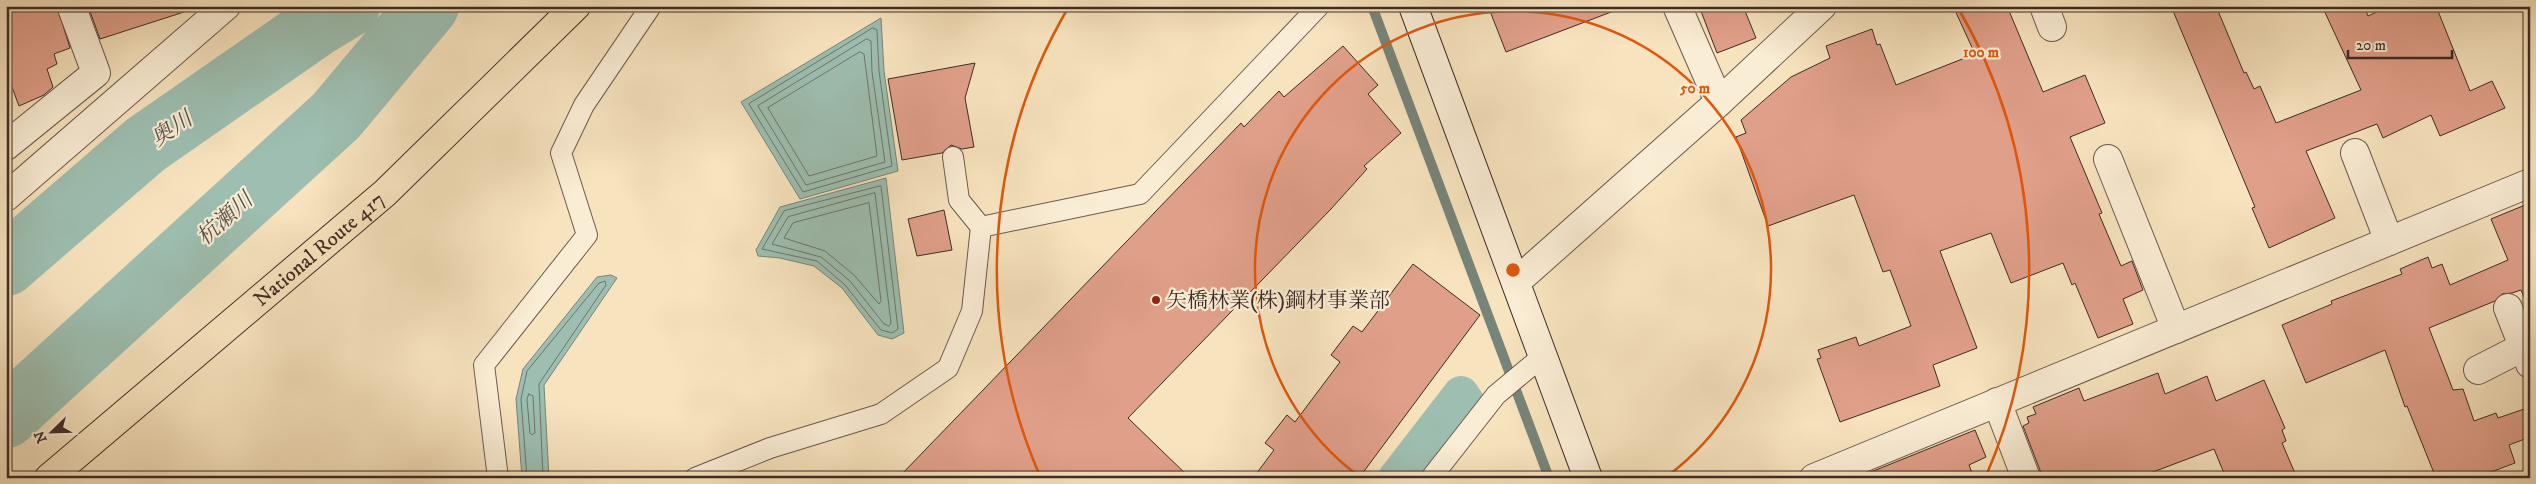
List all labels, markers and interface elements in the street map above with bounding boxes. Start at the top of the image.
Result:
scale bar [2348,28,2452,60]
text: 20 m [2356,36,2386,55]
text: 100 m [1963,43,2000,62]
text: 50 m [1679,79,1711,98]
water label: 奥川 [146,105,199,153]
water label: 杭瀬川 [191,186,260,251]
street label: National Route 417 [249,187,391,313]
centre of rings [1504,261,1522,279]
place label: 矢橋林業(株)鋼材事業部 [1166,288,1390,314]
marker: 矢橋林業(株)鋼材事業部 [1150,294,1162,306]
north arrow [28,406,78,456]
text: N [30,427,51,445]

